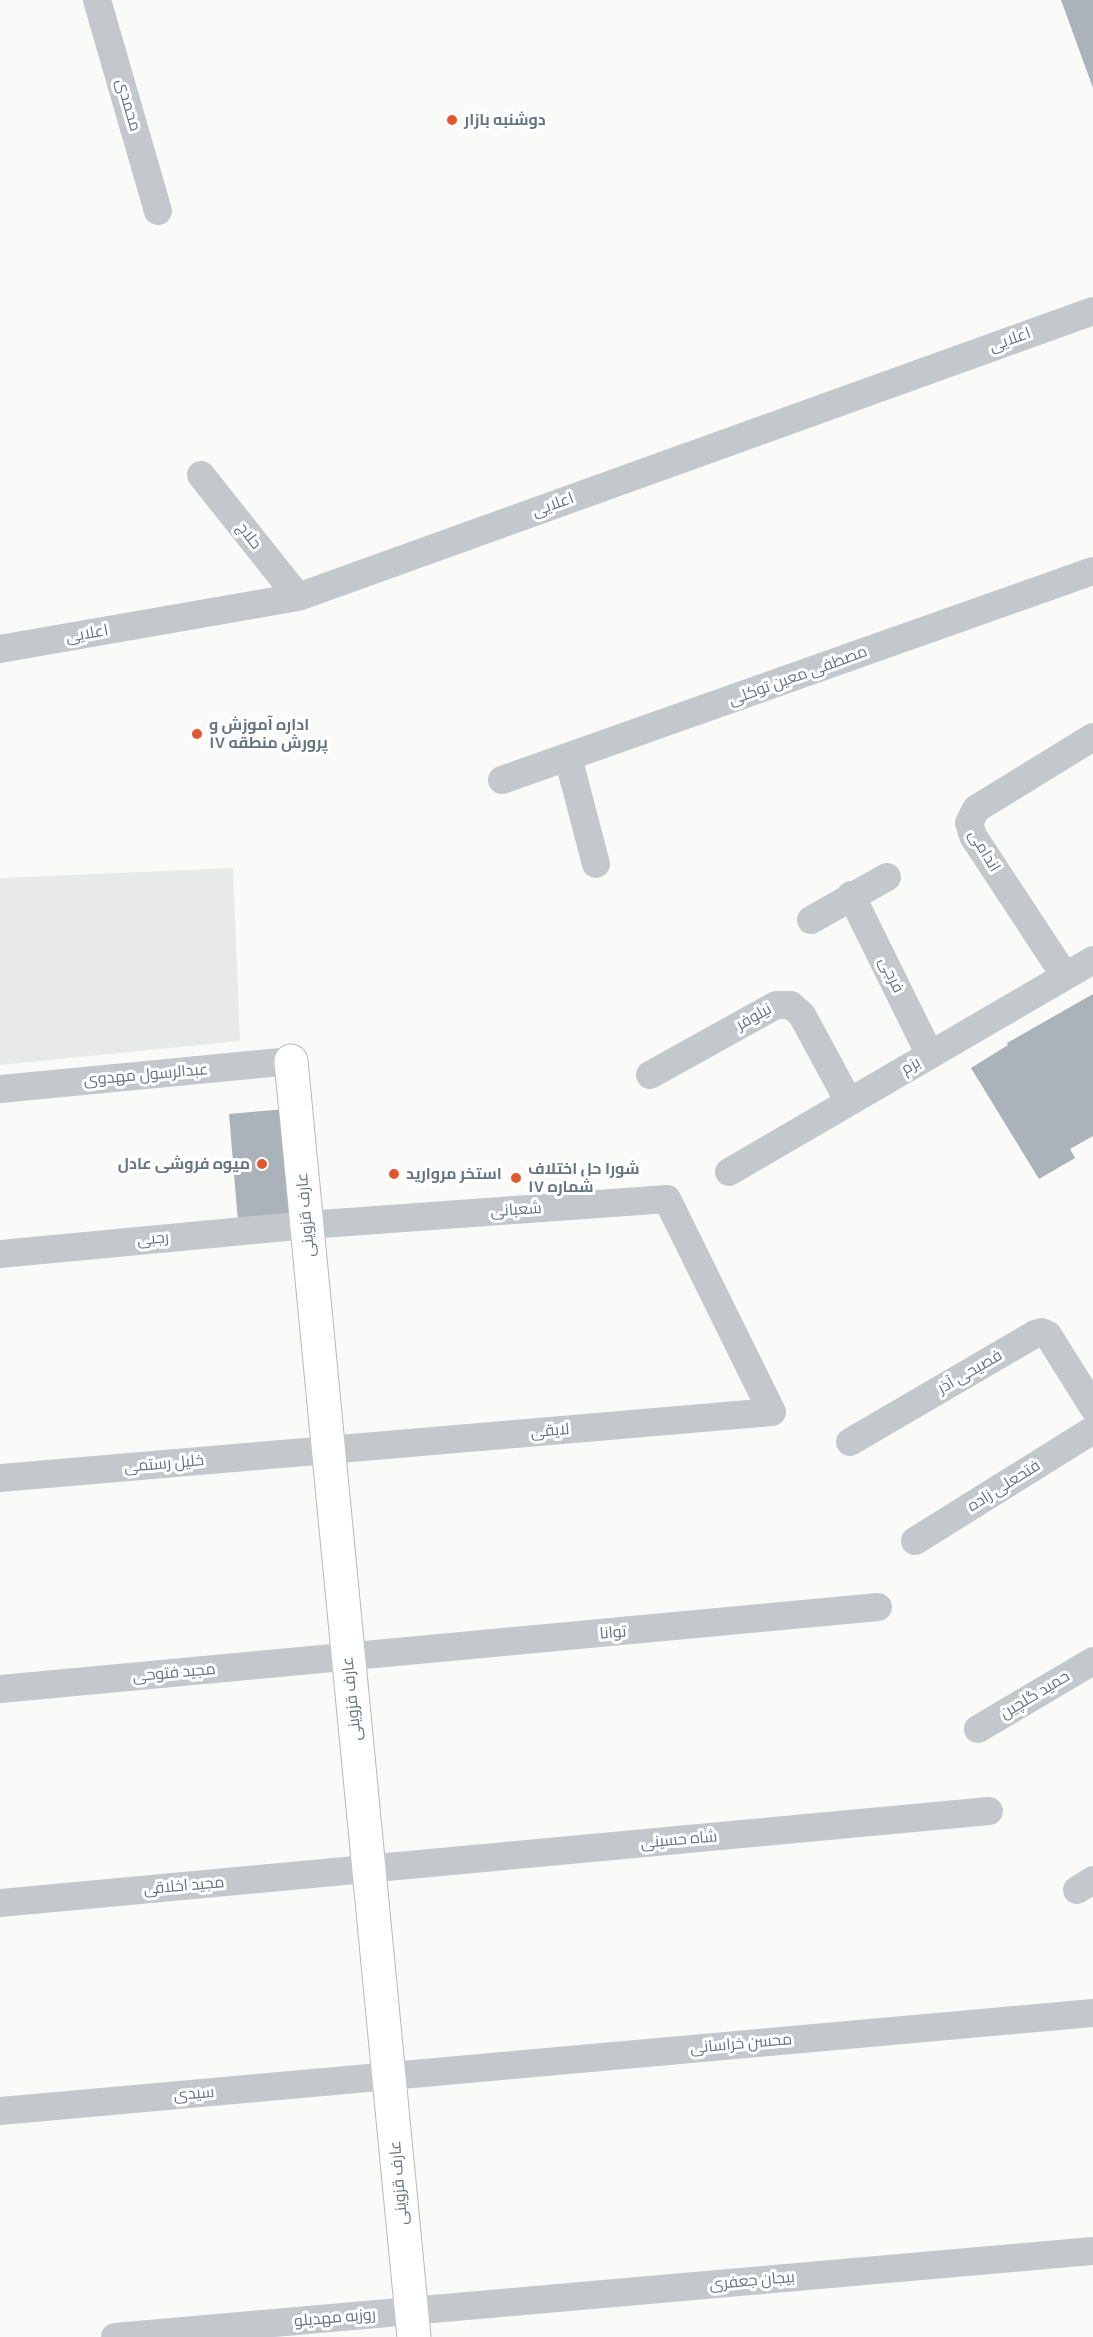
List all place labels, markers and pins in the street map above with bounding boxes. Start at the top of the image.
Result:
place label: دوشنبه بازار [464,110,546,130]
marker: دوشنبه بازار [445,113,459,127]
place label: اداره آموزش و پرورش منطقه ۱۷ [209,715,328,753]
marker: اداره آموزش و پرورش منطقه ۱۷ [190,727,204,741]
place label: میوه فروشی عادل [118,1154,250,1174]
marker: میوه فروشی عادل [255,1157,269,1171]
place label: شورا حل اختلاف شماره ۱۷ [528,1159,640,1197]
place label: استخر مروارید [406,1164,502,1184]
marker: استخر مروارید [387,1167,401,1181]
marker: شورا حل اختلاف شماره ۱۷ [509,1171,523,1185]

